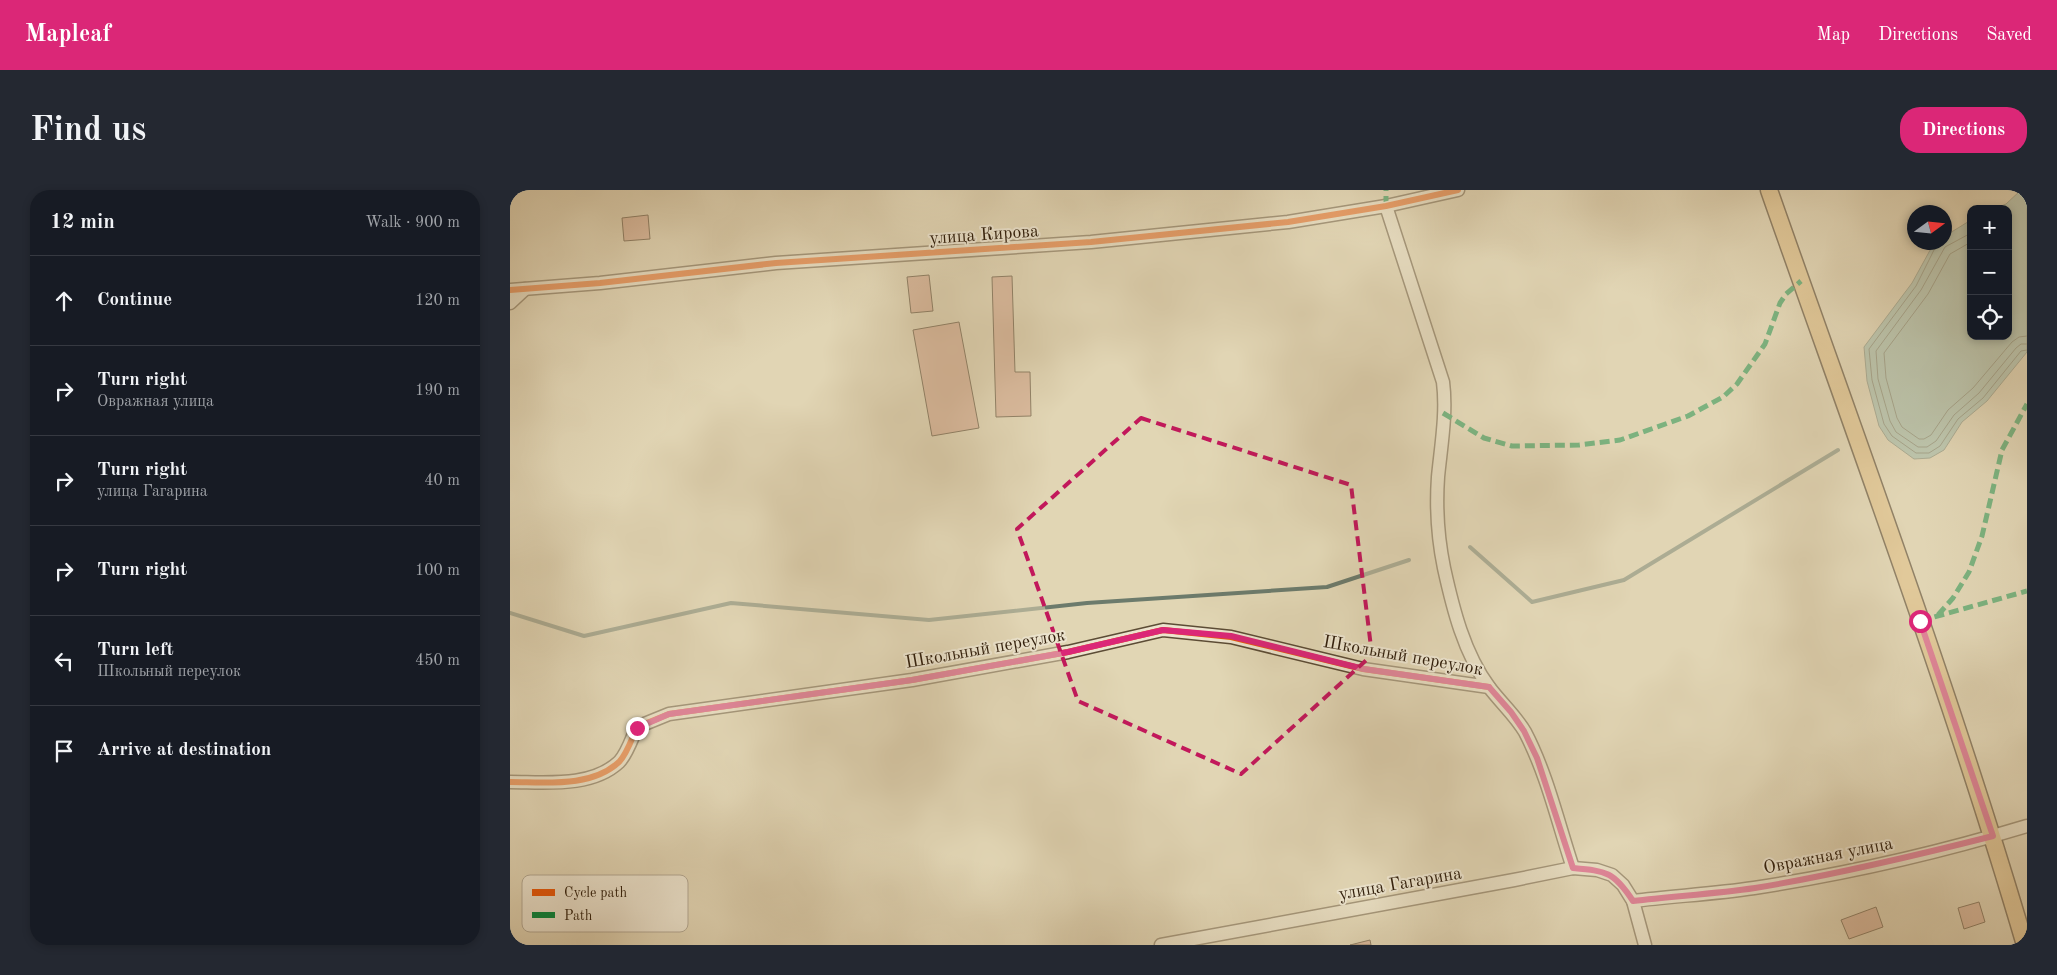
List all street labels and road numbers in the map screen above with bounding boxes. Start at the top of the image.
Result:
street label: улица Кирова [929,222,1039,248]
street label: Школьный переулок [904,626,1067,672]
street label: Школьный переулок [1321,633,1484,679]
street label: Овражная улица [1762,835,1895,877]
street label: улица Гагарина [1337,864,1463,904]

